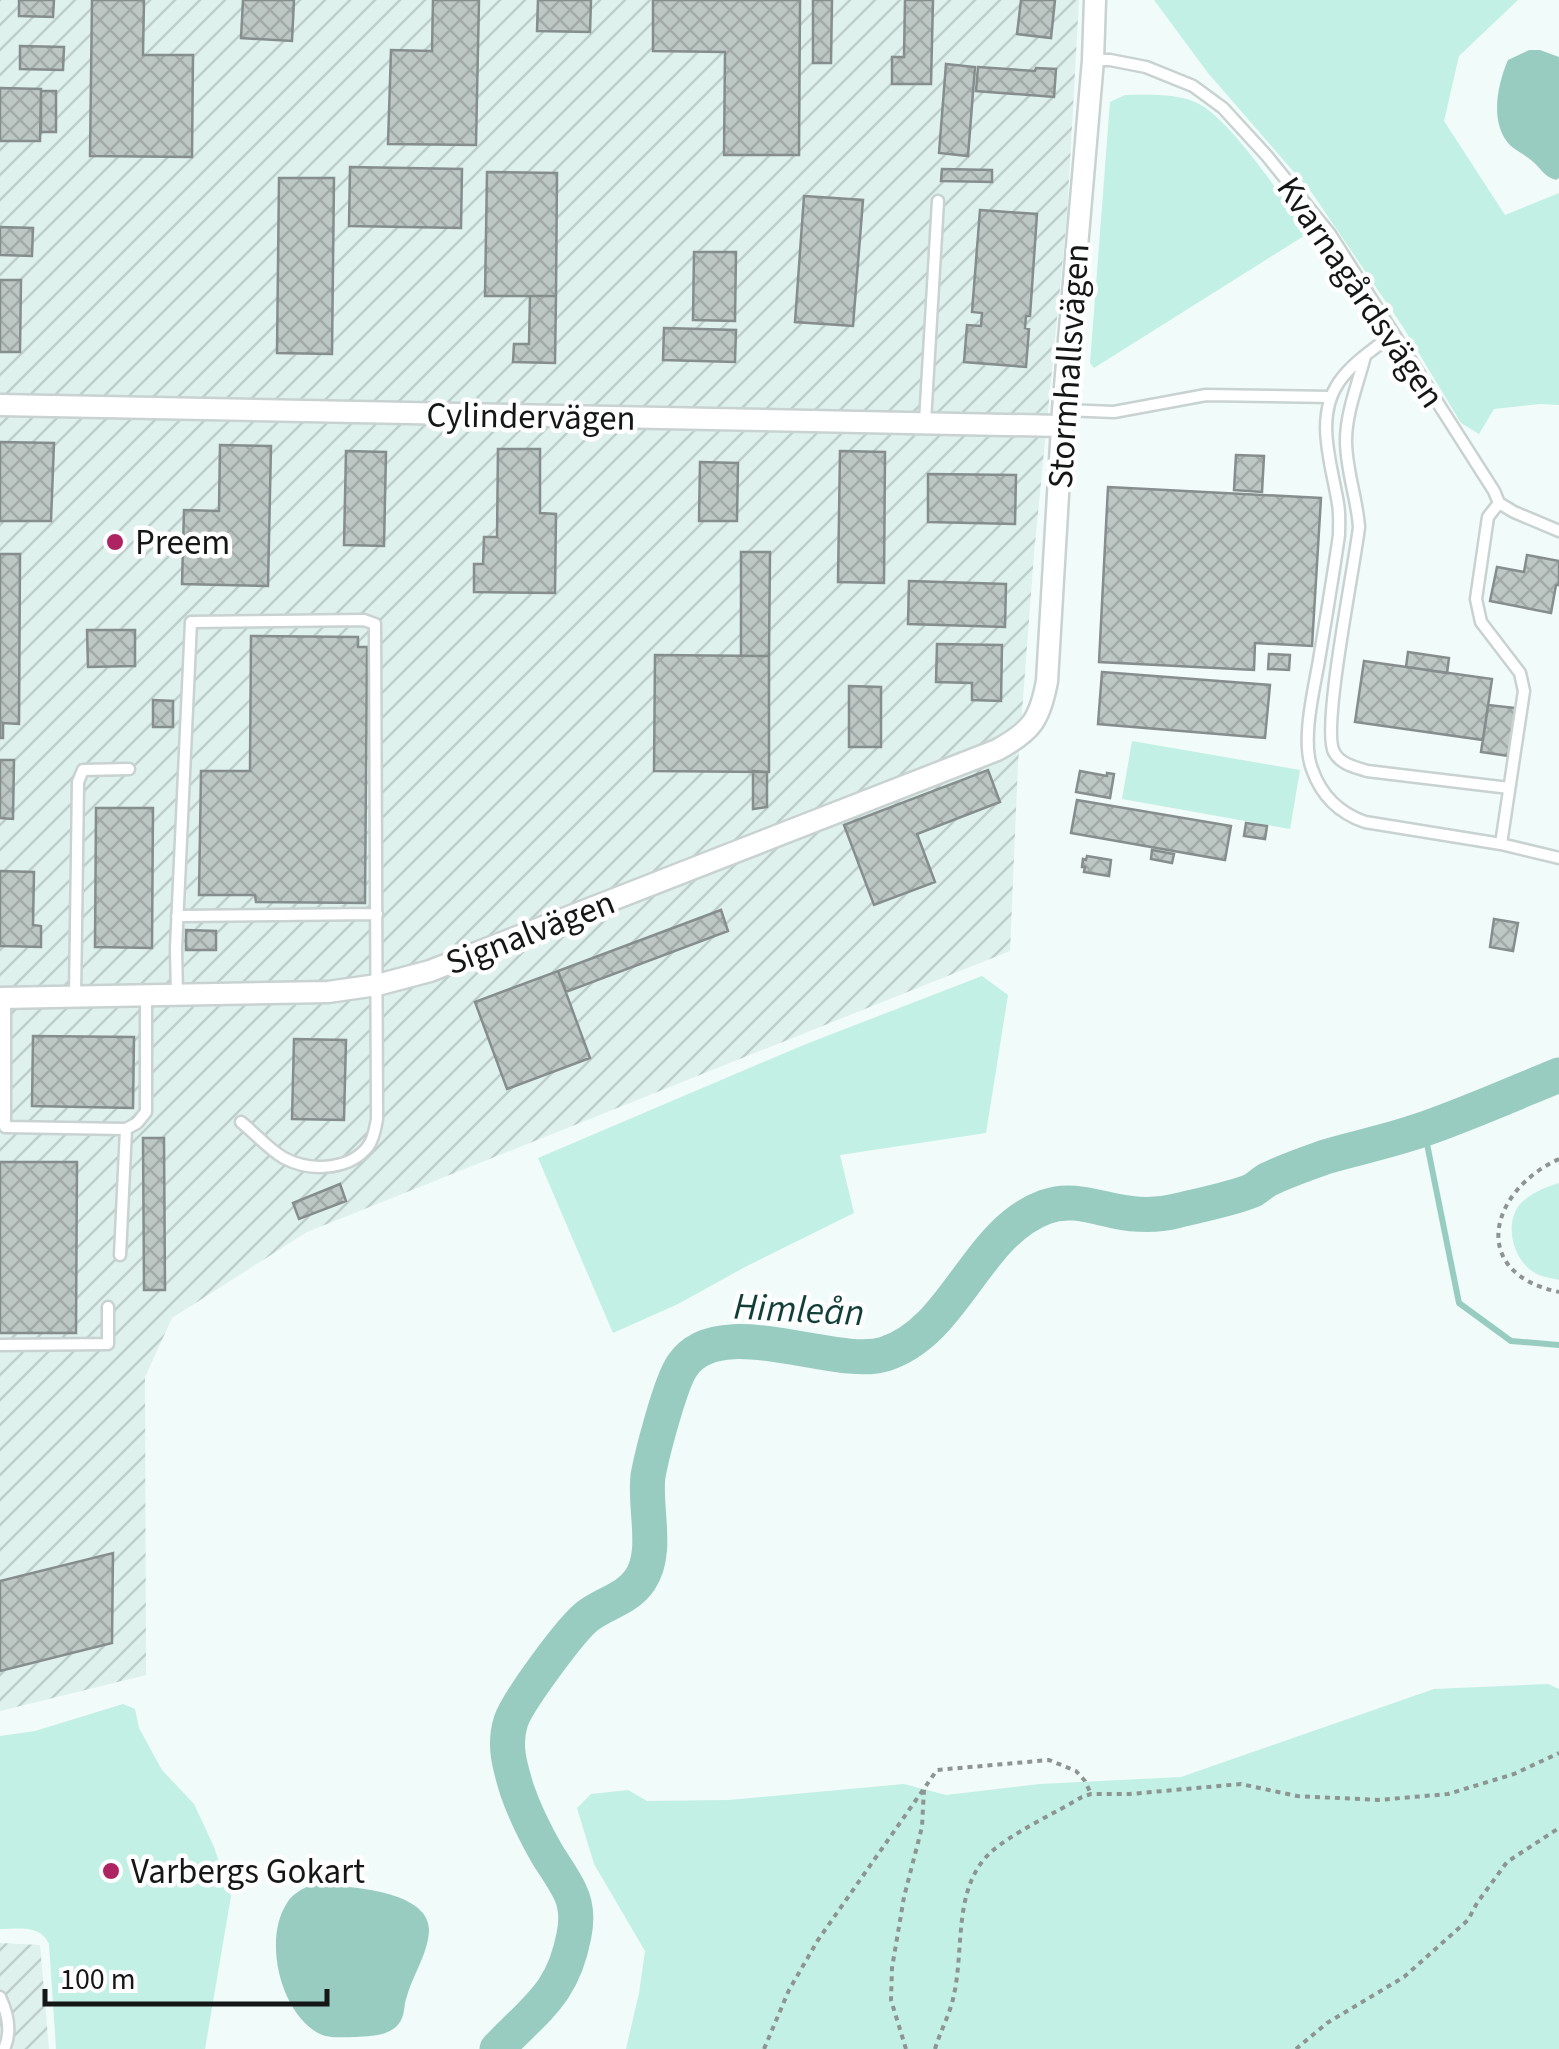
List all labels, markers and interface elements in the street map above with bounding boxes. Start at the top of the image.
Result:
street label: Kvarnagårdsvägen [1264,167,1456,418]
street label: Stormhallsvägen [1035,242,1102,490]
street label: Cylindervägen [426,390,636,444]
place label: Preem [135,518,230,568]
marker: Preem [104,531,126,553]
street label: Signalvägen [438,878,622,988]
water label: Himleån [732,1280,866,1340]
place label: Varbergs Gokart [131,1847,365,1897]
marker: Varbergs Gokart [100,1860,122,1882]
scale bar [45,1944,328,2006]
text: 100 m [60,1958,136,2001]

